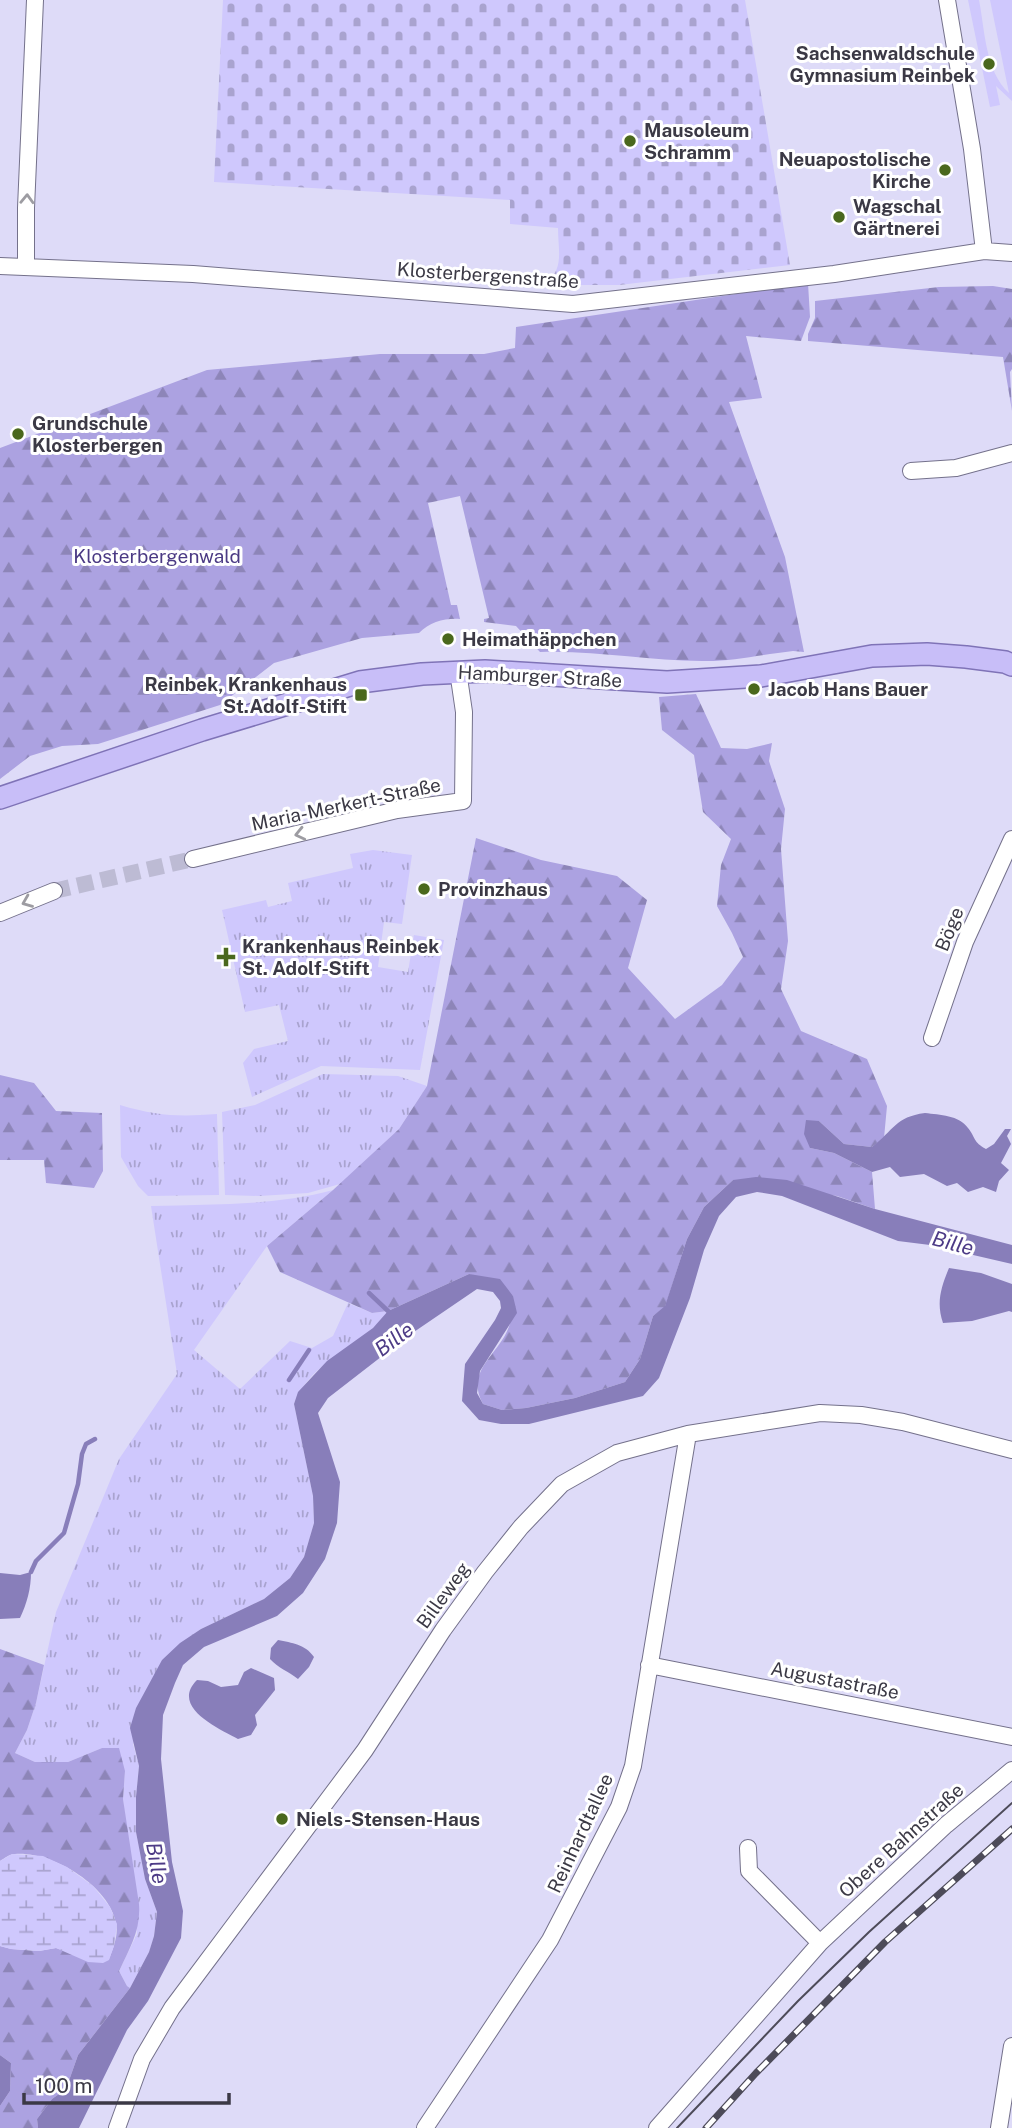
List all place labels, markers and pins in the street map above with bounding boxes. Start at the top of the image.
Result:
place label: Sachsenwaldschule Gymnasium Reinbek [789,42,975,86]
marker: Sachsenwaldschule Gymnasium Reinbek [981,56,997,72]
place label: Mausoleum Schramm [644,119,749,163]
marker: Mausoleum Schramm [622,133,638,149]
place label: Neuapostolische Kirche [779,148,931,192]
marker: Neuapostolische Kirche [937,162,953,178]
place label: Wagschal Gärtnerei [853,195,941,239]
marker: Wagschal Gärtnerei [831,209,847,225]
place label: Grundschule Klosterbergen [32,412,163,456]
marker: Grundschule Klosterbergen [10,426,26,442]
place label: Heimathäppchen [462,628,617,650]
marker: Heimathäppchen [440,631,456,647]
place label: Reinbek, Krankenhaus St.Adolf-Stift [144,673,347,717]
place label: Jacob Hans Bauer [768,678,928,700]
marker: Jacob Hans Bauer [746,681,762,697]
marker: Reinbek, Krankenhaus St.Adolf-Stift [353,687,369,703]
place label: Provinzhaus [438,878,548,900]
marker: Provinzhaus [416,881,432,897]
place label: Krankenhaus Reinbek St. Adolf-Stift [242,935,439,979]
marker: Krankenhaus Reinbek St. Adolf-Stift [216,947,236,967]
place label: Niels-Stensen-Haus [296,1808,480,1830]
marker: Niels-Stensen-Haus [274,1811,290,1827]

